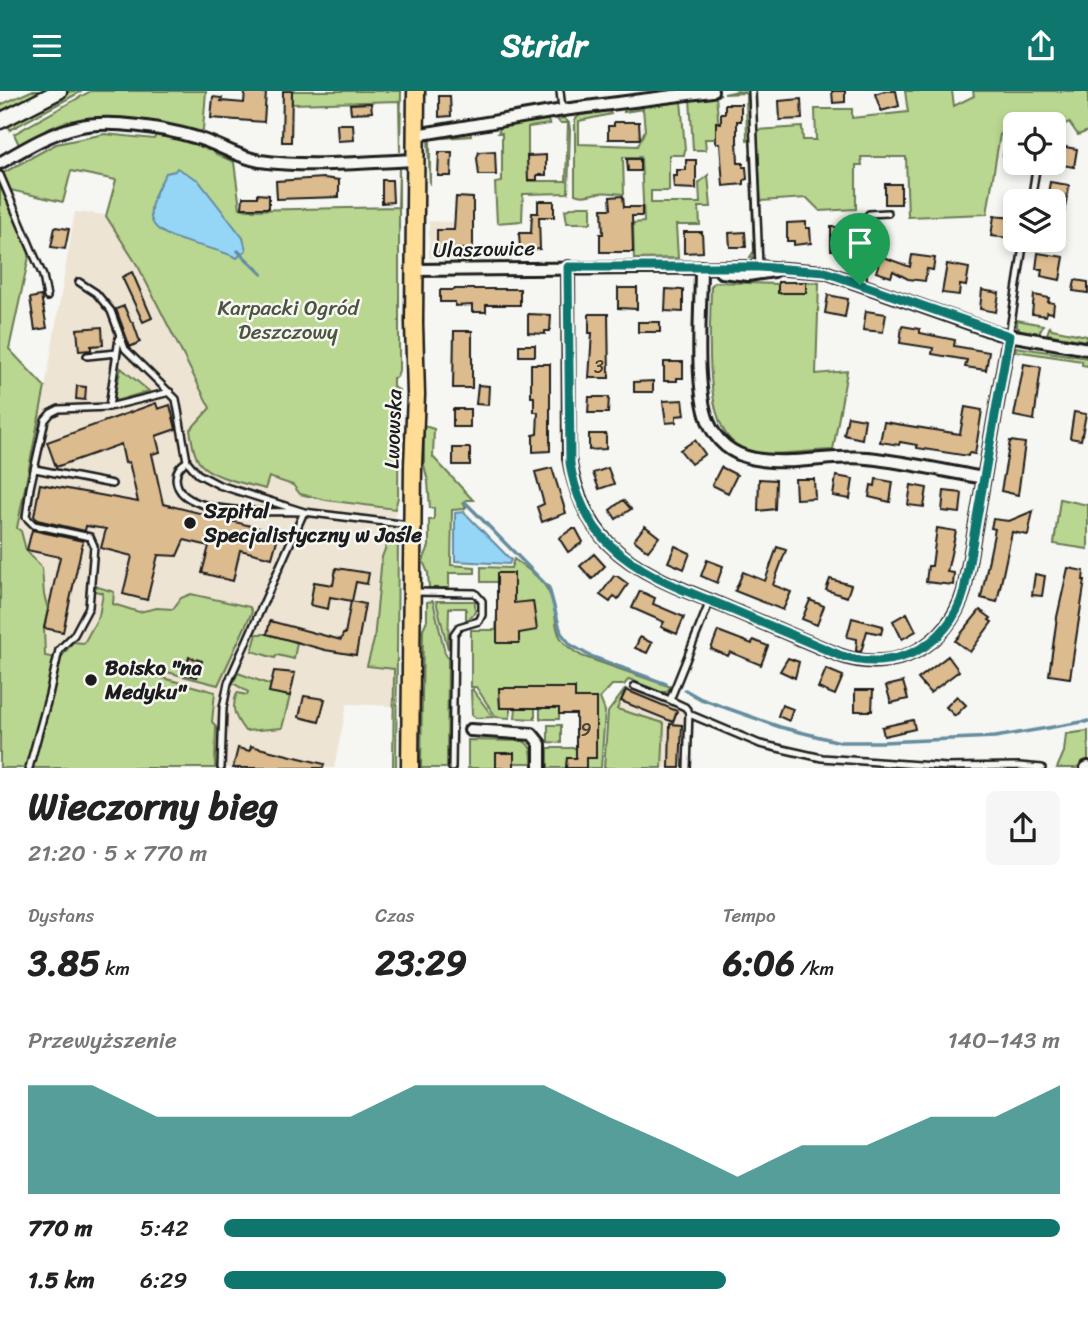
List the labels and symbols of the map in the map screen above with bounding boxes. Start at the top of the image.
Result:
pin [830,213,890,285]
street label: Ulaszowice [433,229,536,269]
park label: Karpacki Ogród Deszczowy [218,289,360,351]
house number: 3 [594,351,604,383]
street label: Lwowska [373,388,413,469]
place label: Szpital Specjalistyczny w Jaśle [203,492,422,554]
marker: Szpital Specjalistyczny w Jaśle [182,515,198,531]
place label: Boisko "na Medyku" [104,649,202,711]
marker: Boisko "na Medyku" [83,672,99,688]
house number: 9 [580,714,592,746]

